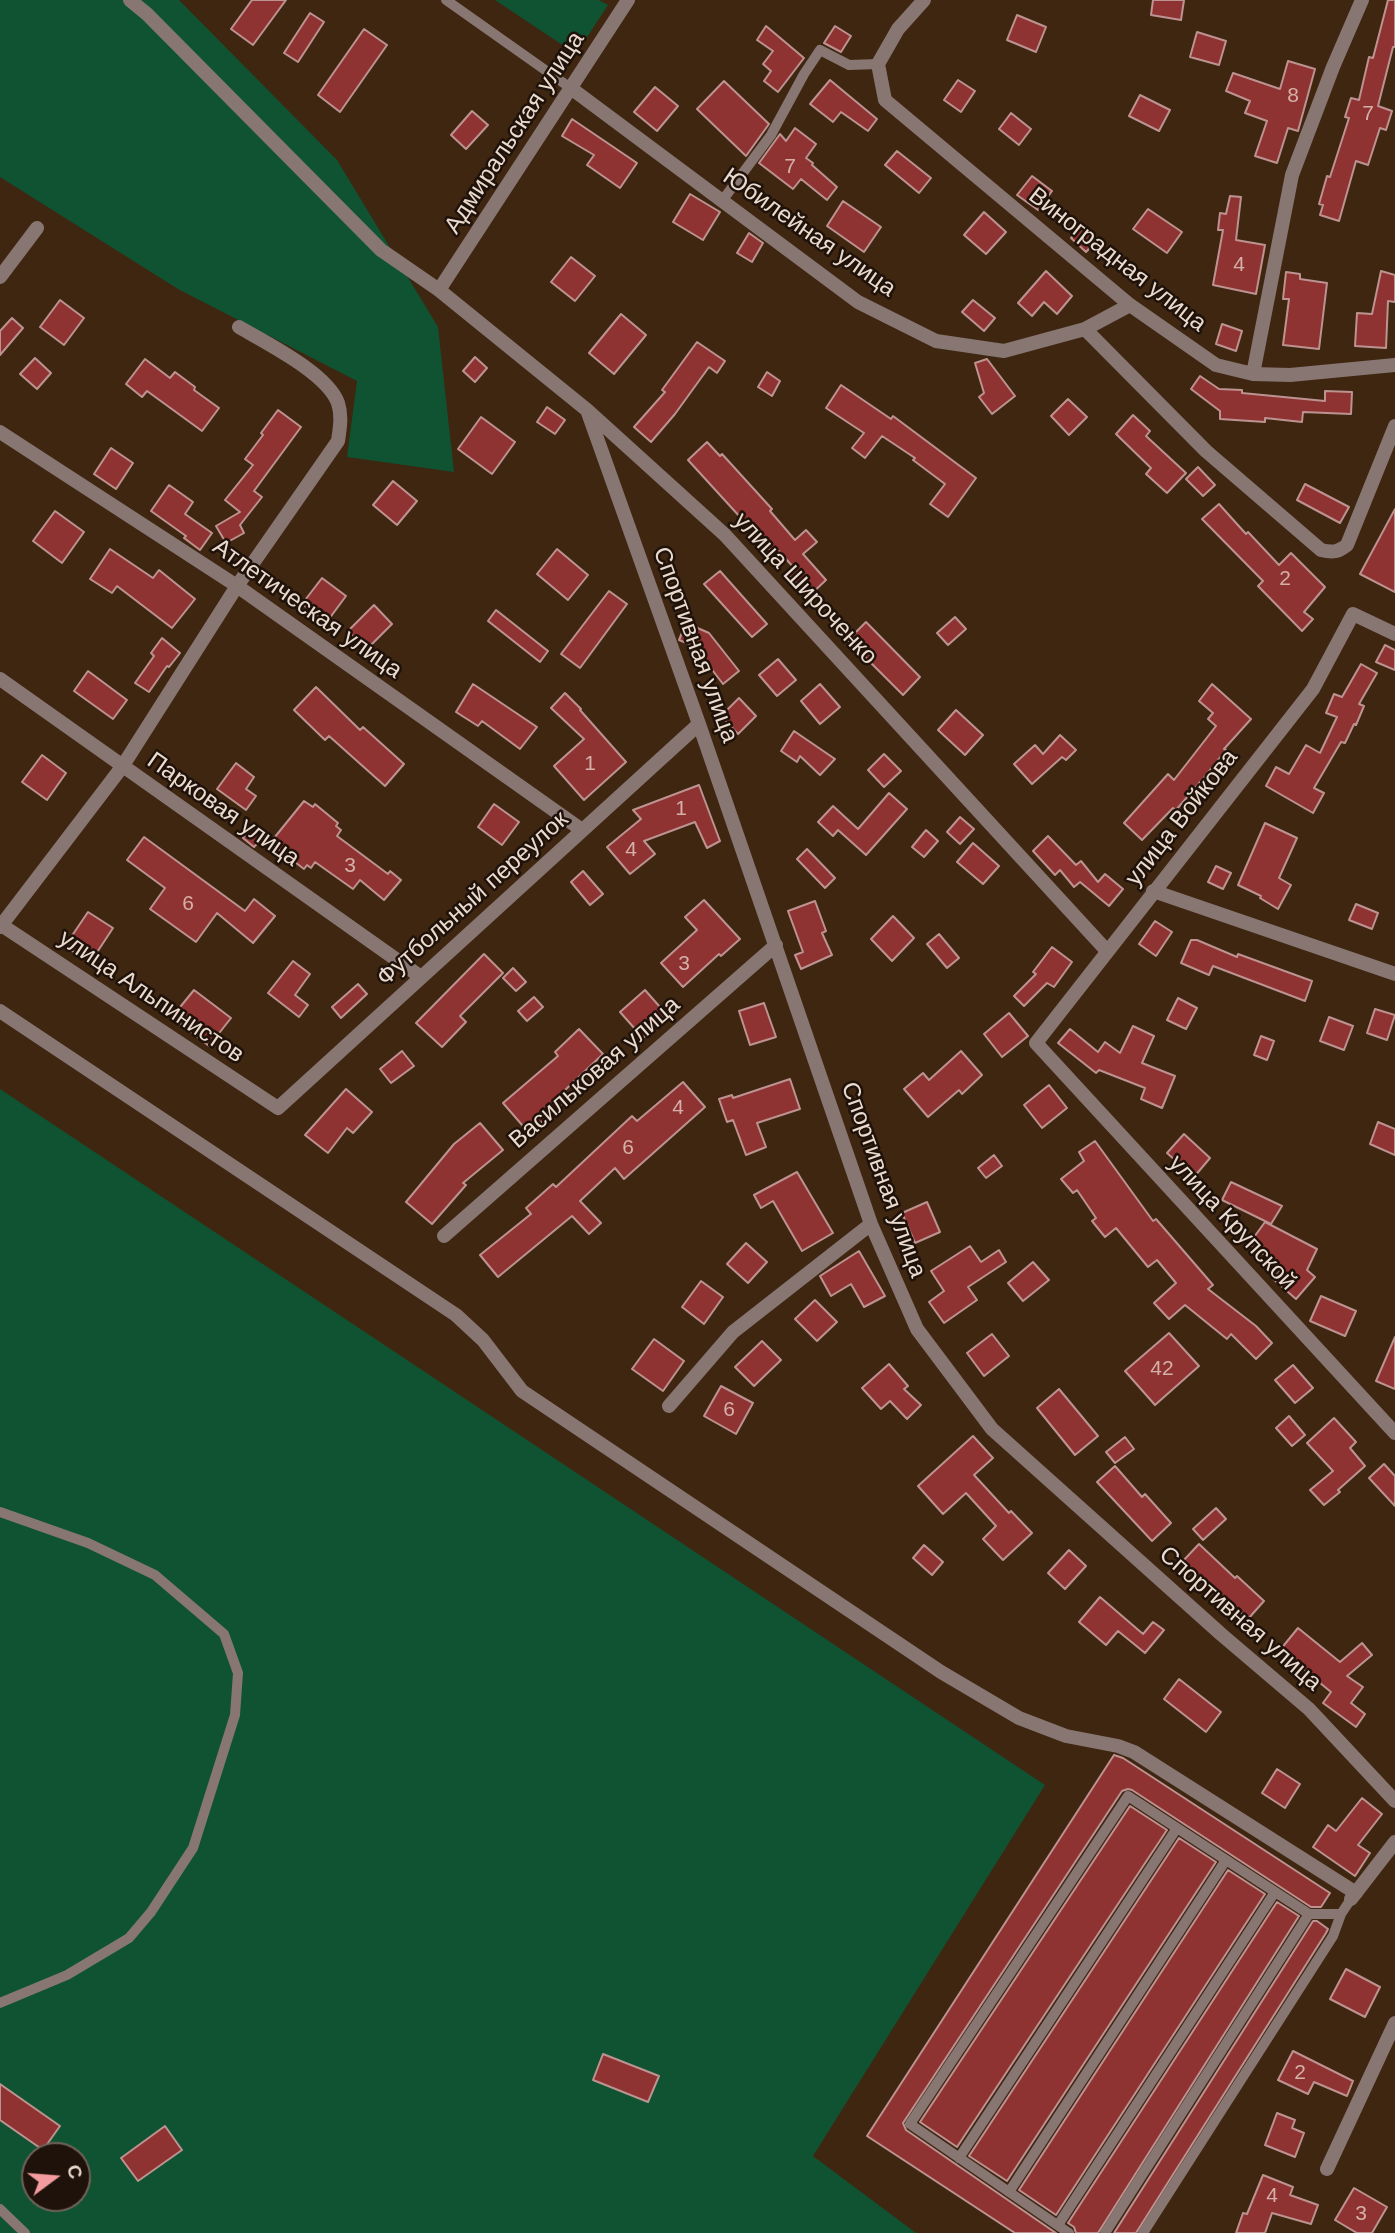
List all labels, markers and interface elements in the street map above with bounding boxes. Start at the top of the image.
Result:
street label: Адмиральская улица [439,27,591,239]
house number: 8 [1287,83,1299,109]
house number: 7 [1362,101,1374,127]
house number: 7 [784,154,796,180]
street label: Юбилейная улица [717,163,901,303]
street label: Виноградная улица [1022,182,1212,338]
house number: 4 [1233,252,1245,278]
street label: улица Широченко [727,507,883,671]
street label: Атлетическая улица [207,533,407,685]
street label: Спортивная улица [646,543,744,747]
house number: 2 [1279,566,1291,592]
street label: улица Войкова [1120,744,1244,892]
street label: Парковая улица [141,747,305,873]
house number: 1 [584,751,596,777]
house number: 1 [675,796,687,822]
street label: Футбольный переулок [371,806,575,992]
house number: 4 [625,837,637,863]
house number: 3 [344,853,356,879]
house number: 6 [182,891,194,917]
street label: улица Альпинистов [53,924,249,1070]
house number: 3 [678,951,690,977]
street label: Васильковая улица [504,991,686,1155]
street label: Спортивная улица [834,1078,932,1282]
house number: 4 [672,1095,684,1121]
house number: 6 [622,1135,634,1161]
street label: улица Крупской [1162,1149,1302,1297]
house number: 42 [1150,1356,1174,1382]
house number: 6 [723,1397,735,1423]
street label: Спортивная улица [1153,1541,1327,1697]
house number: 2 [1294,2060,1306,2086]
north arrow [21,2142,91,2212]
text: С [63,2162,87,2181]
house number: 4 [1266,2183,1278,2209]
house number: 3 [1355,2201,1367,2227]

